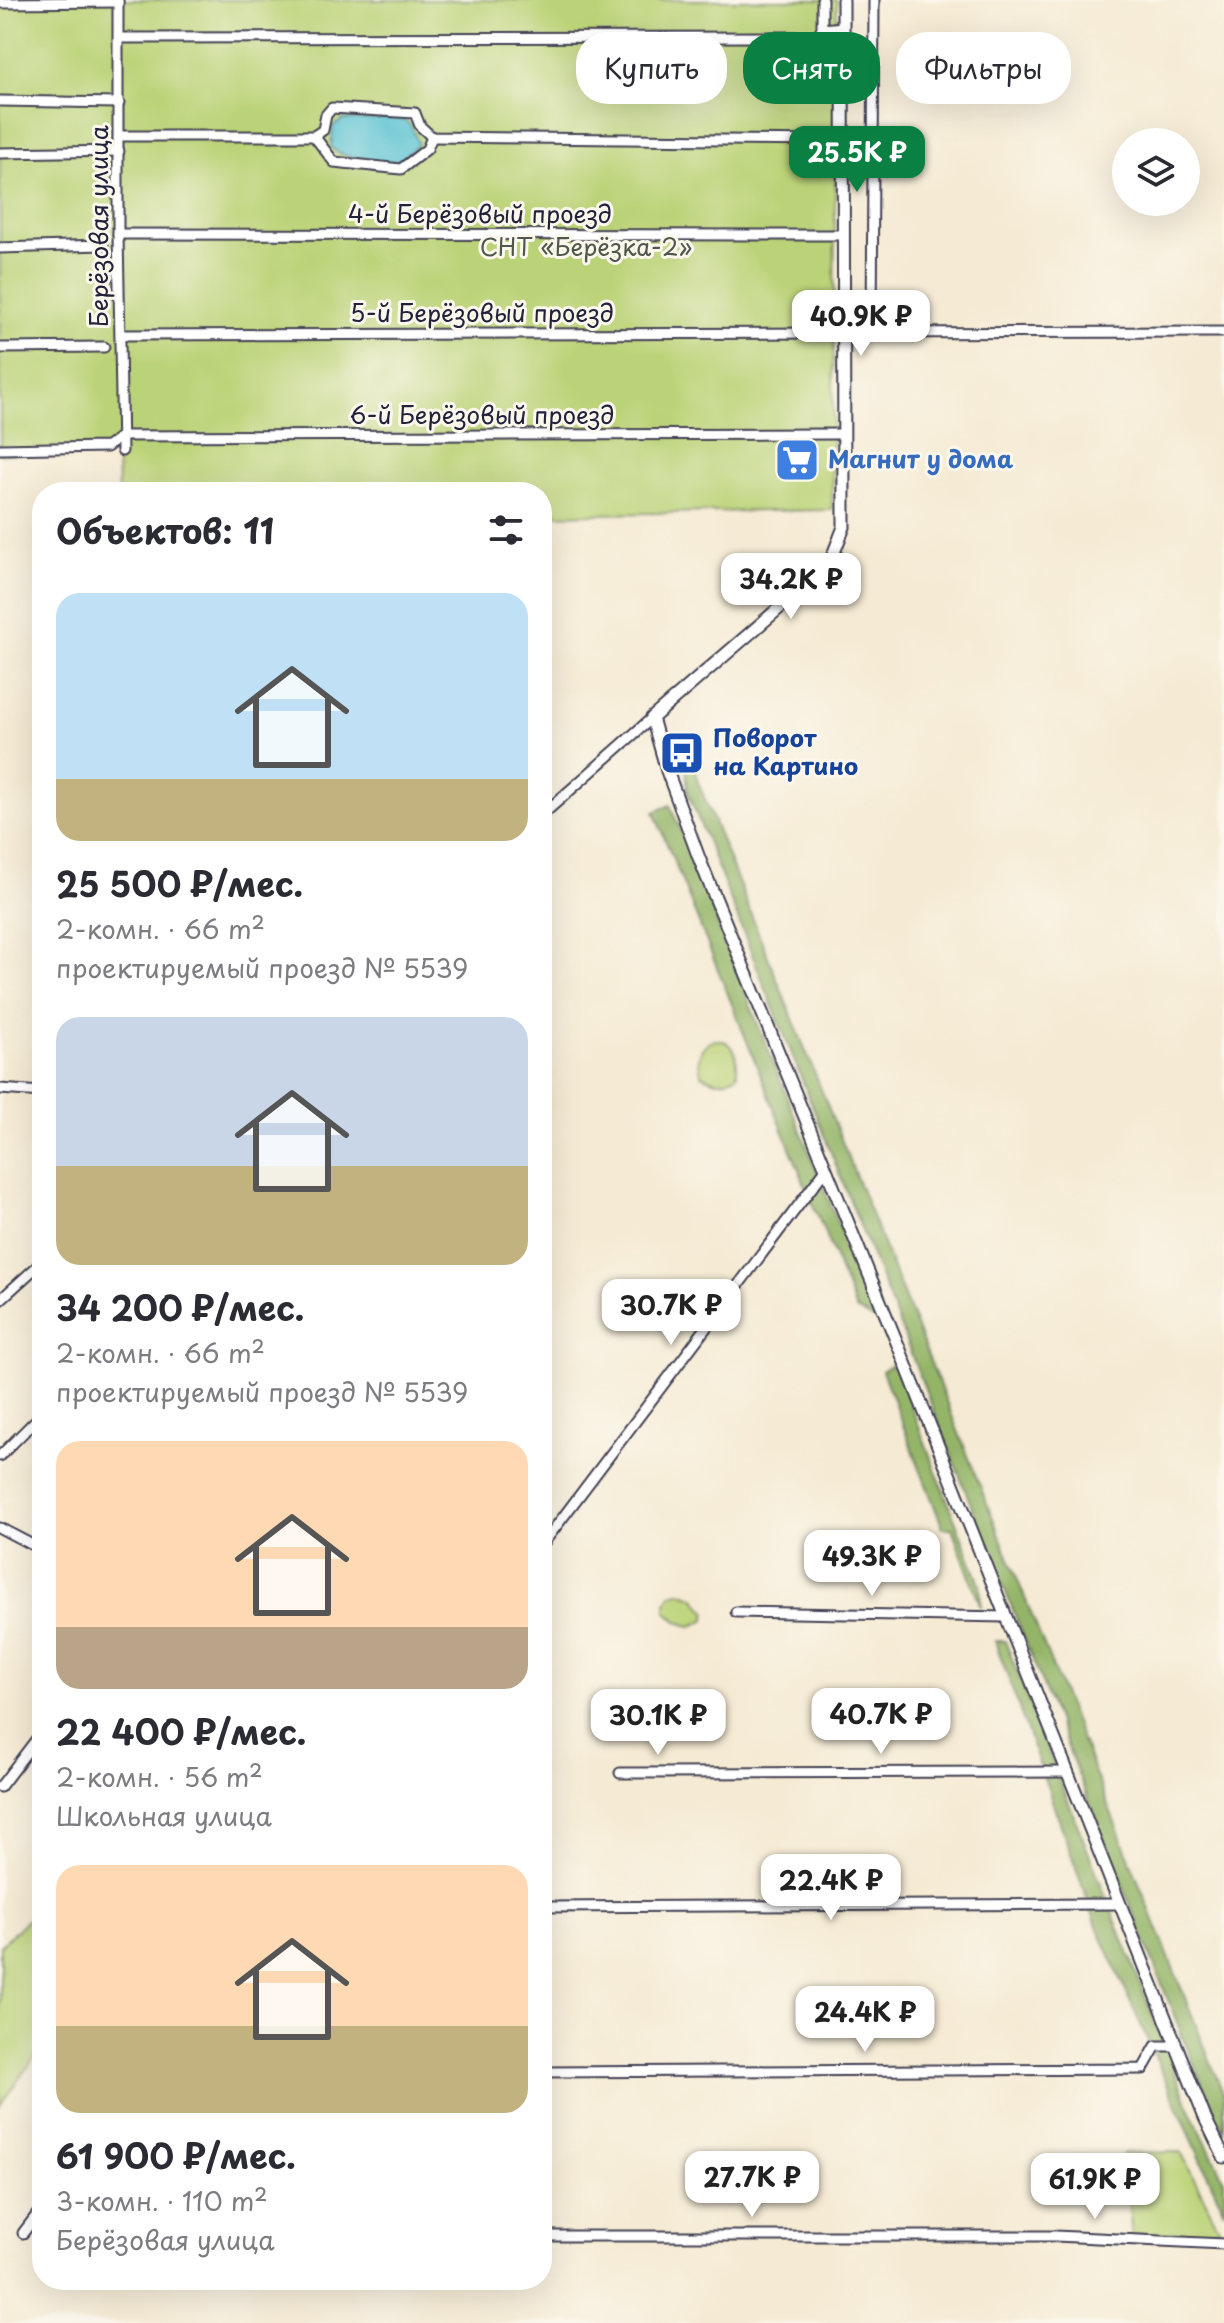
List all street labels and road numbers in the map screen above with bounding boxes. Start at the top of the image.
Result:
street label: Берёзовая улица [80,125,116,327]
street label: 4-й Берёзовый проезд [348,195,612,231]
street label: 5-й Берёзовый проезд [350,294,614,330]
street label: 6-й Берёзовый проезд [349,396,615,432]

